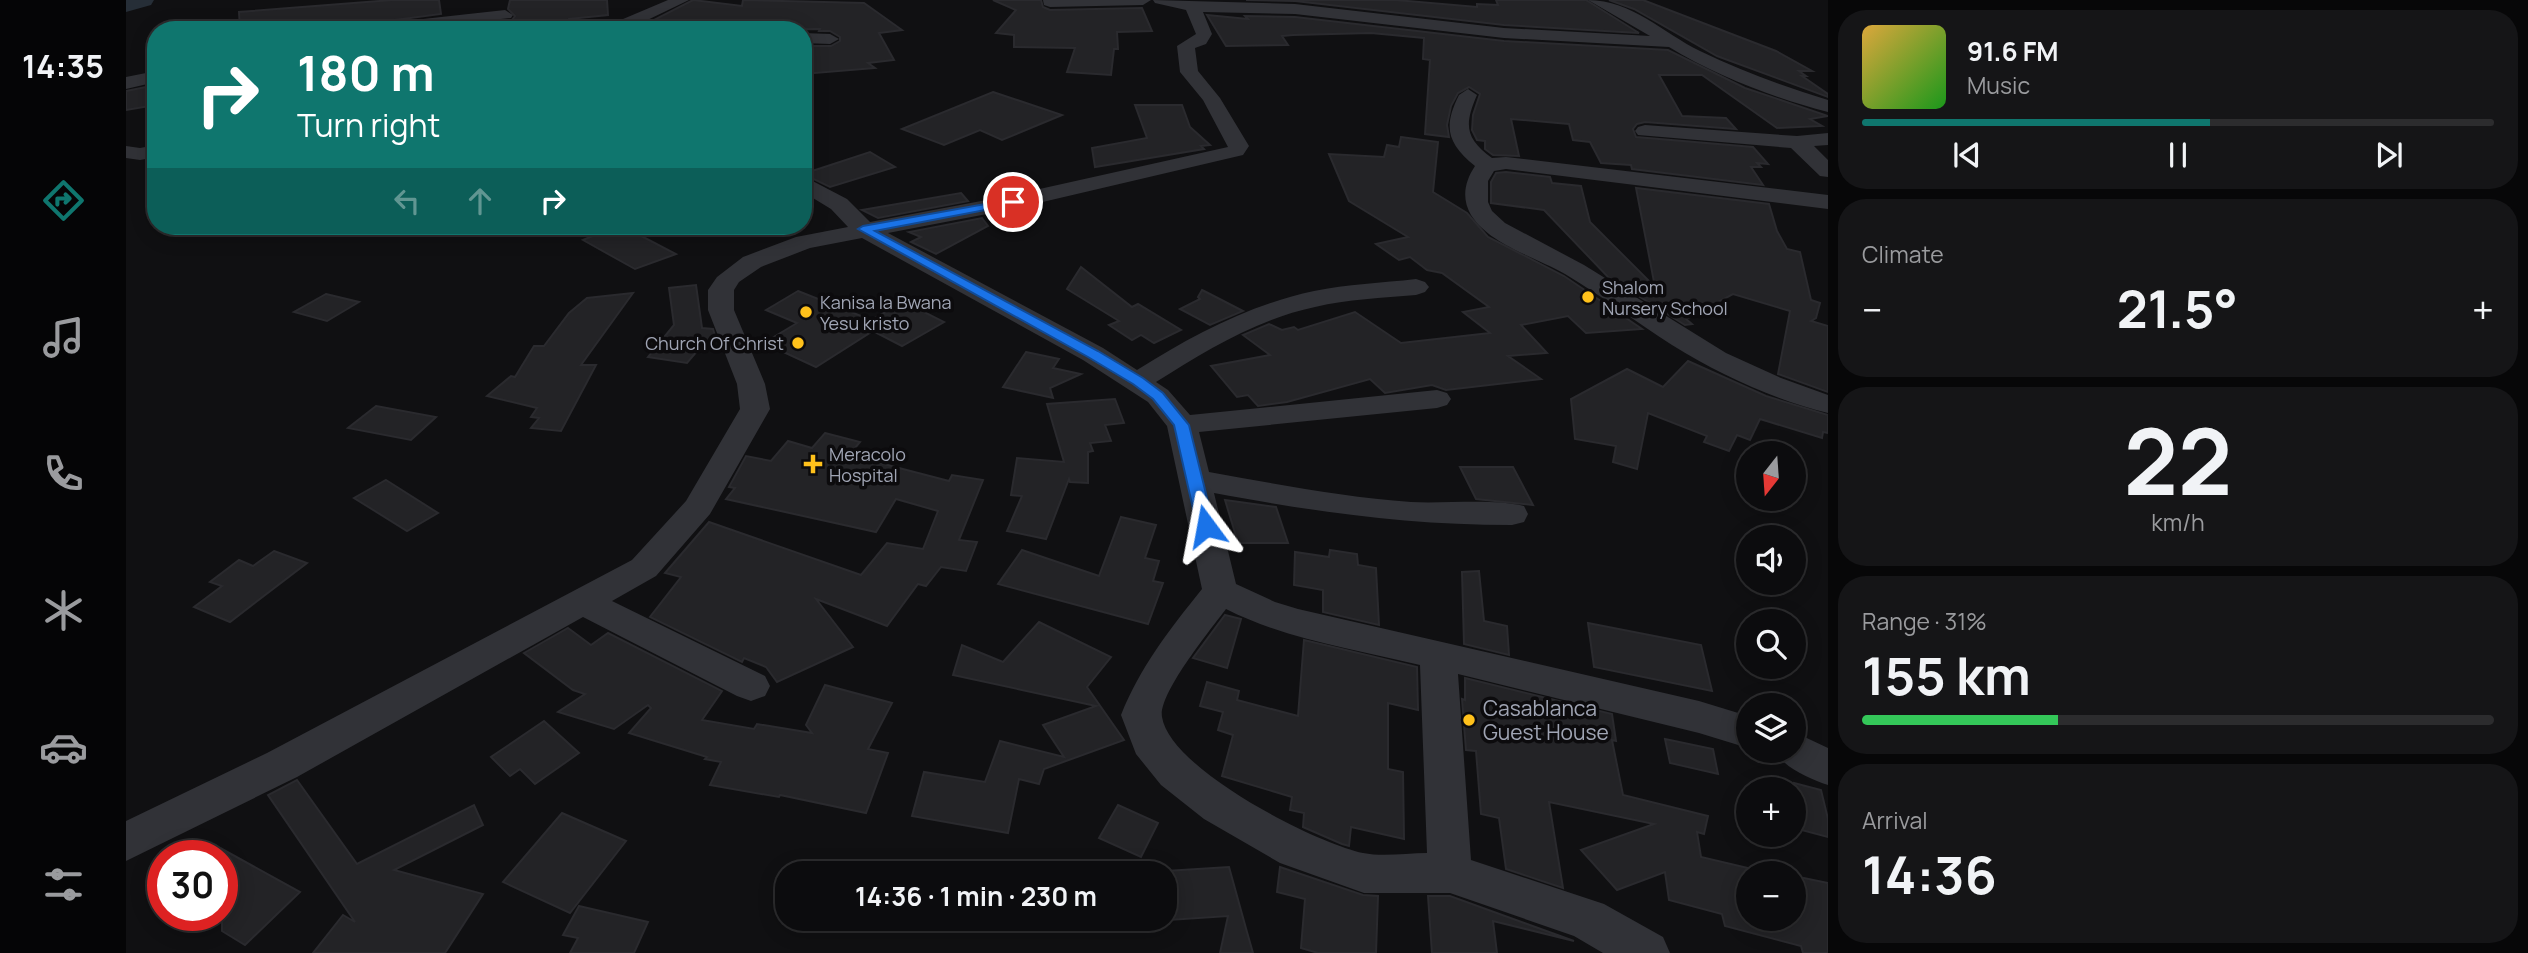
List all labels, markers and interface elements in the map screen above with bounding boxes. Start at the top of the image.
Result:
text: 91.6 FM [1967,33,2059,69]
text: 180 m [297,39,435,106]
text: 14:35 [22,44,104,88]
icon: right [182,49,273,140]
text: Music [1967,69,2030,101]
text: Turn right [297,103,440,147]
icon: previous [1948,136,1986,174]
icon: pause [2159,136,2197,174]
icon: next [2370,136,2408,174]
pin [983,172,1043,232]
icon: directions [39,176,88,225]
icon: left [388,182,426,220]
icon: ahead [461,182,499,220]
icon: right [534,182,572,220]
icon: arrive [994,183,1032,221]
text: Climate [1862,238,1944,270]
text: 21.5° [2117,273,2238,344]
place label: Shalom Nursery School [1602,275,1728,320]
text: − [1862,283,1883,335]
text: + [2472,283,2494,335]
marker: Shalom Nursery School [1580,289,1596,305]
place label: Kanisa la Bwana Yesu kristo [820,290,951,335]
marker: Kanisa la Bwana Yesu kristo [798,304,814,320]
icon: music [39,313,88,362]
place label: Church Of Christ [645,331,784,355]
marker: Church Of Christ [790,335,806,351]
text: 22 [2124,398,2232,522]
north arrow [1736,441,1806,511]
map controls [1736,441,1806,931]
place label: Meracolo Hospital [829,442,906,487]
icon: phone [39,449,88,498]
marker: Meracolo Hospital [803,454,823,474]
position arrow [1169,489,1243,563]
text: km/h [2151,506,2205,538]
button: sound [1736,525,1806,595]
icon: climate [39,586,88,635]
text: Range · 31% [1862,605,1987,637]
button: search [1736,609,1806,679]
text: 155 km [1862,640,2031,711]
button: layers [1736,693,1806,763]
place label: Casablanca Guest House [1483,694,1609,746]
marker: Casablanca Guest House [1461,712,1477,728]
icon: car [39,723,88,772]
button: + [1736,777,1806,847]
text: Arrival [1862,804,1928,836]
text: 14:36 [1862,839,1997,910]
speed limit sign: 30 [147,840,238,931]
icon: filters [39,860,88,909]
button: − [1736,861,1806,931]
text: 14:36 · 1 min · 230 m [855,878,1097,914]

